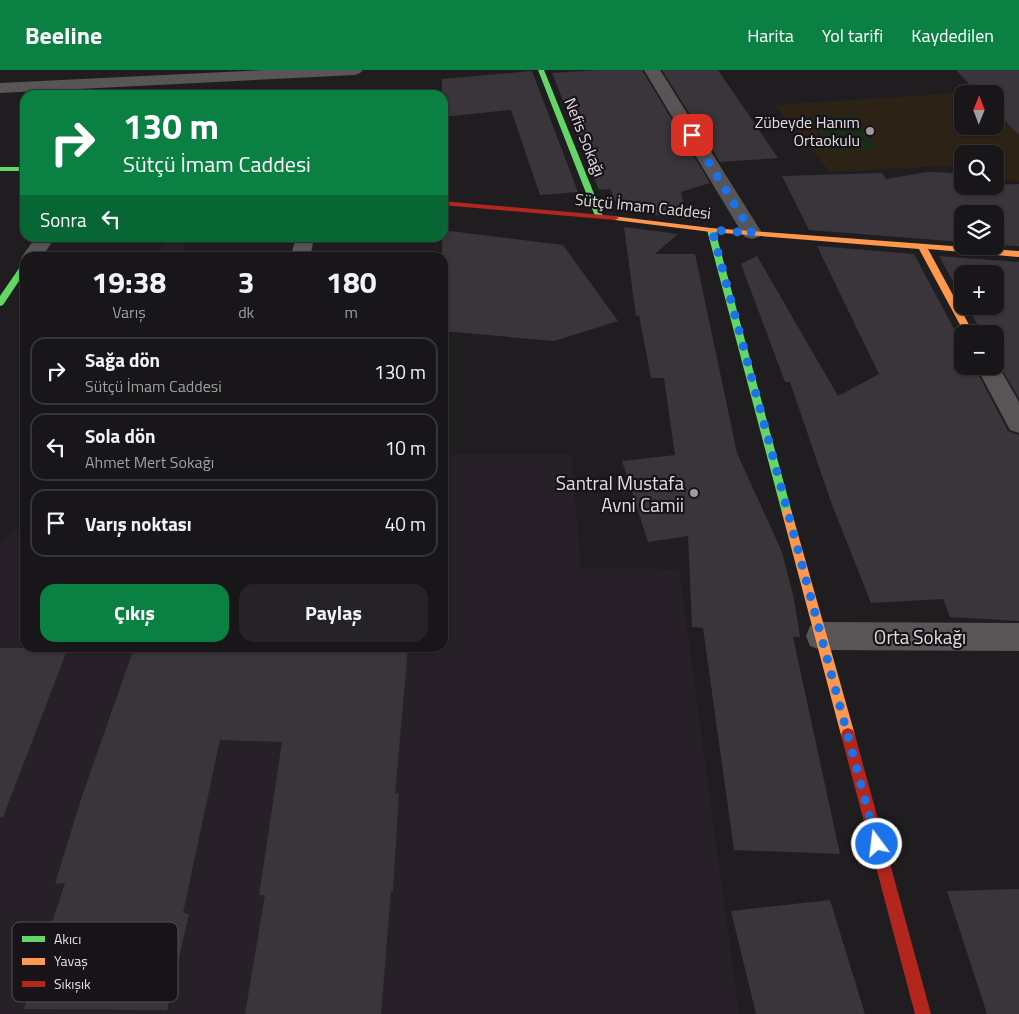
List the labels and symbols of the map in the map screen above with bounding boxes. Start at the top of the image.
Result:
north arrow [954,85,1004,135]
street label: Nefis Sokağı [558,94,612,180]
place label: Zübeyde Hanım Ortaokulu [755,110,860,152]
pin [671,114,713,156]
marker: Zübeyde Hanım Ortaokulu [864,125,876,137]
street label: Sütçü İmam Caddesi [574,187,712,225]
place label: Santral Mustafa Avni Camii [556,468,684,519]
marker: Santral Mustafa Avni Camii [688,487,700,499]
street label: Orta Sokağı [874,622,966,651]
position arrow [850,817,902,869]
legend [12,922,178,1002]
text: Akıcı [54,928,81,949]
text: Yavaş [54,950,88,971]
text: Sıkışık [54,973,91,994]

